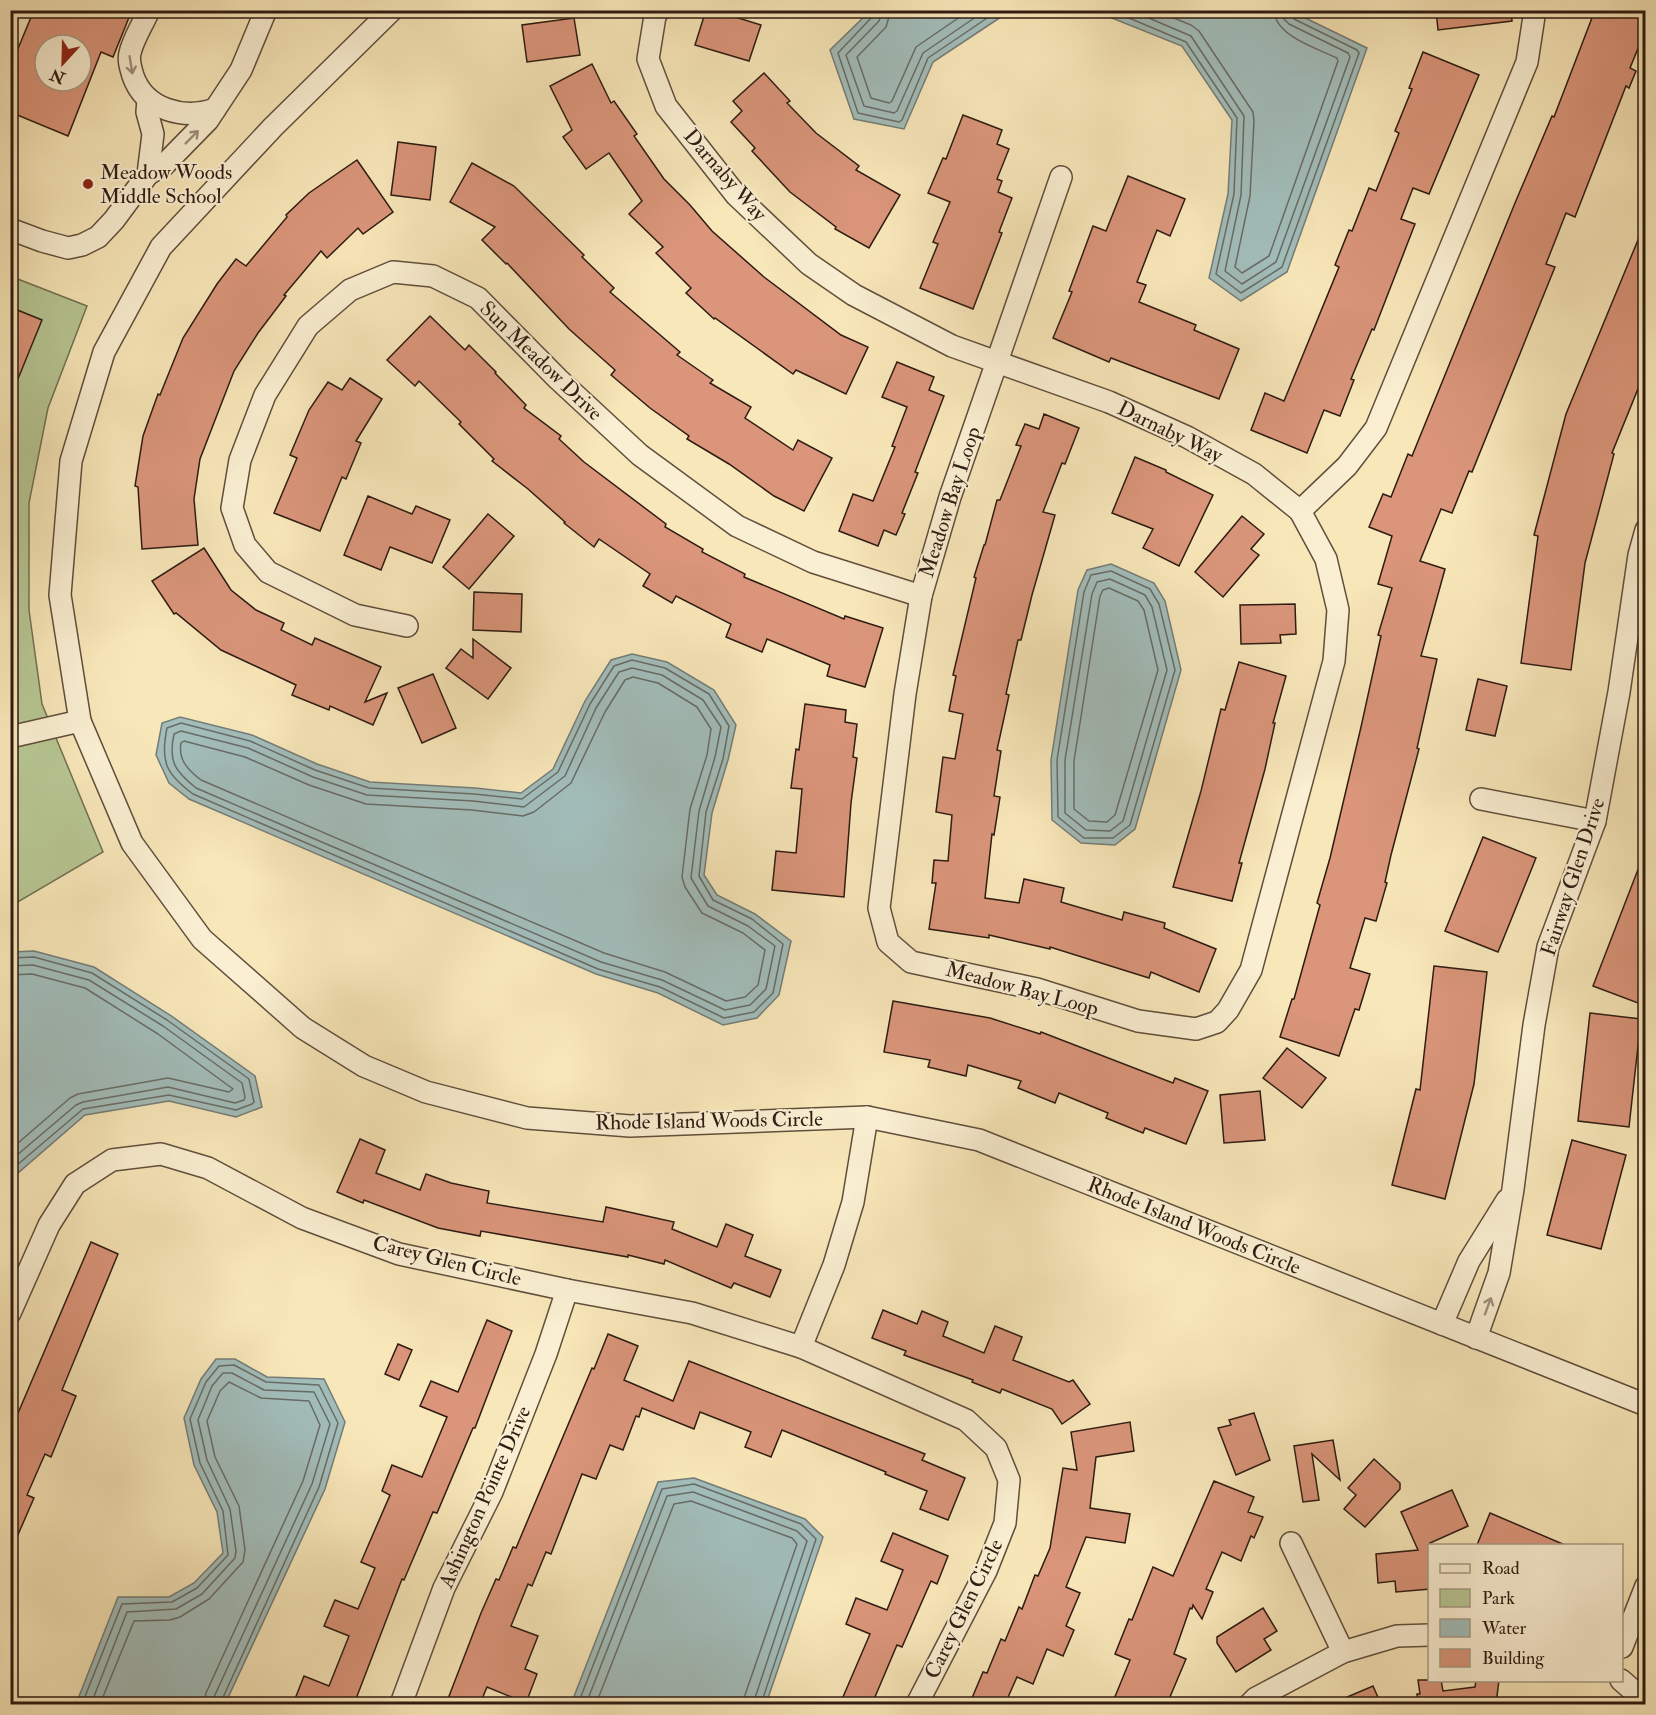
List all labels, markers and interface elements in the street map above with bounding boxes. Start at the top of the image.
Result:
north arrow [33,33,93,93]
one-way arrow [126,54,137,74]
text: N [47,64,69,88]
street label: Darnaby Way [677,123,773,227]
one-way arrow [185,129,200,144]
place label: Meadow Woods Middle School [100,159,232,210]
marker: Meadow Woods Middle School [81,177,95,191]
street label: Sun Meadow Drive [474,295,608,427]
street label: Darnaby Way [1113,395,1228,469]
street label: Meadow Bay Loop [913,423,987,581]
street label: Fairway Glen Drive [1535,794,1611,959]
street label: Meadow Bay Loop [943,956,1101,1022]
street label: Rhode Island Woods Circle [595,1106,823,1136]
street label: Rhode Island Woods Circle [1083,1171,1305,1281]
street label: Carey Glen Circle [370,1229,524,1293]
one-way arrow [1483,1297,1494,1315]
street label: Ashington Pointe Drive [432,1402,537,1593]
street label: Carey Glen Circle [919,1534,1010,1683]
legend [1428,1544,1623,1682]
text: Road [1482,1557,1520,1580]
text: Park [1482,1587,1515,1610]
text: Water [1481,1617,1526,1640]
text: Building [1482,1647,1545,1670]

